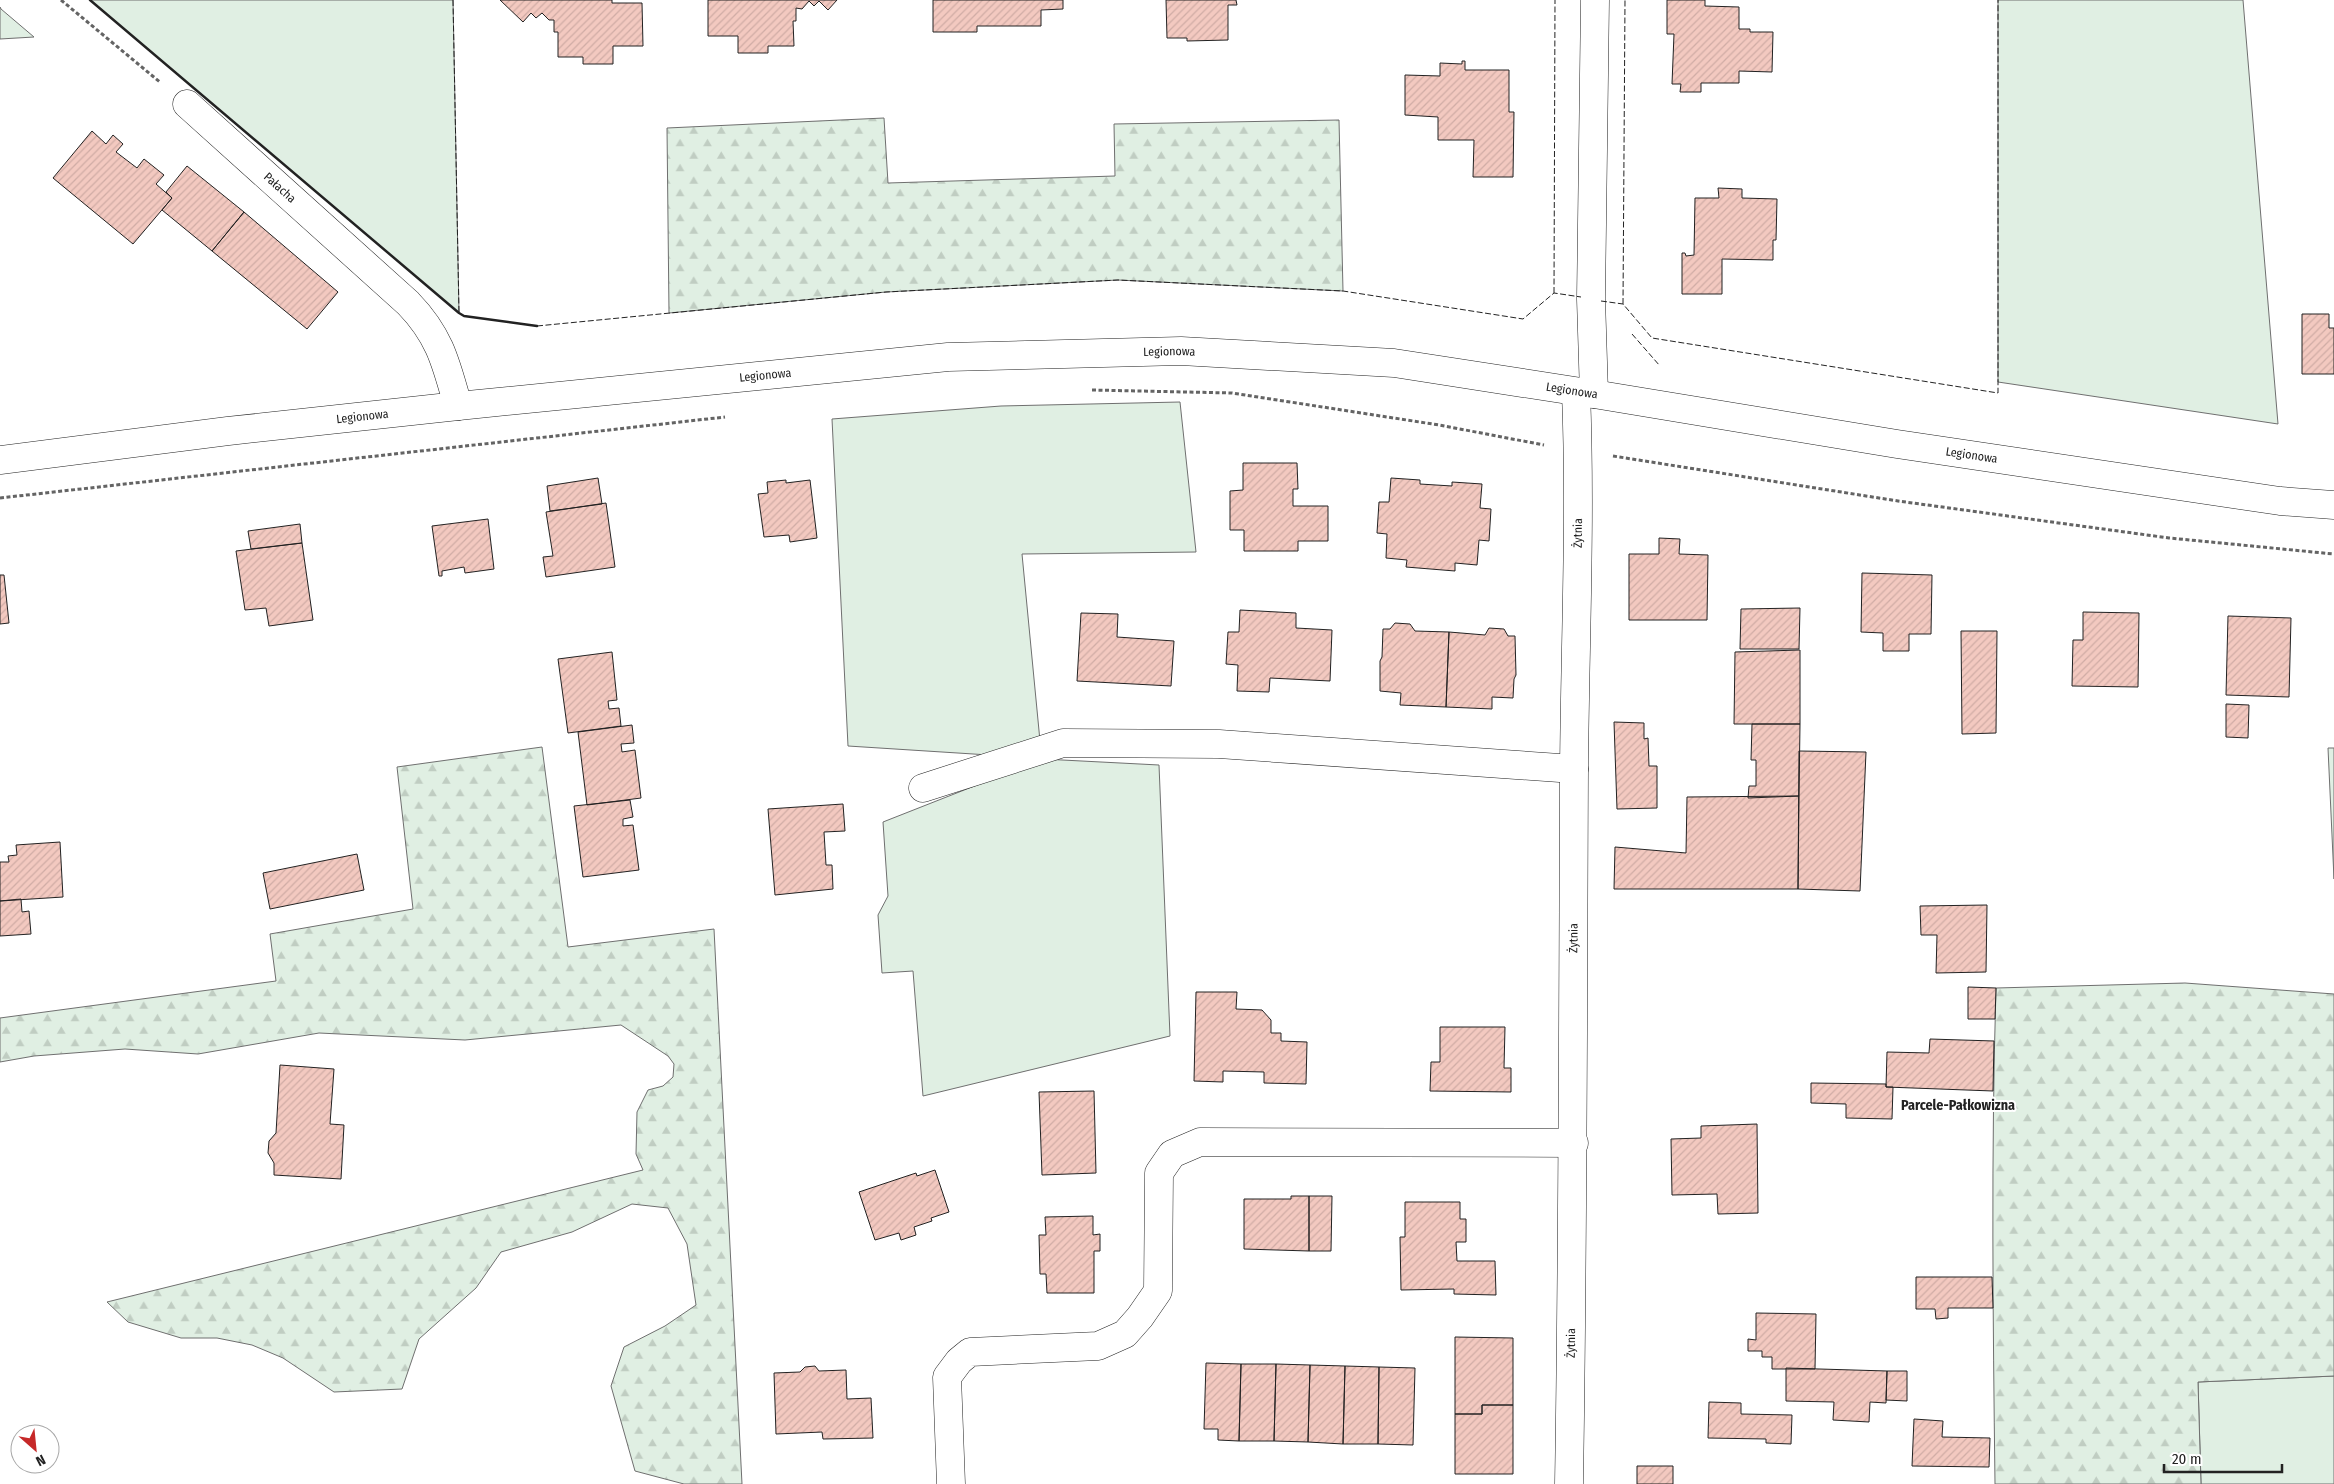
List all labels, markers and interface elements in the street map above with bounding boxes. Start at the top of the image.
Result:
street label: Pałacha [261,170,299,206]
street label: Legionowa [1143,344,1196,359]
street label: Legionowa [739,366,792,385]
street label: Legionowa [1545,380,1599,402]
street label: Legionowa [336,407,389,426]
street label: Legionowa [1945,444,1999,466]
street label: Żytnia [1570,518,1585,548]
street label: Żytnia [1565,923,1580,953]
district label: Parcele-Pałkowizna [1901,1097,2015,1114]
street label: Żytnia [1563,1328,1578,1358]
north arrow [10,1424,60,1474]
scale bar [2164,1442,2282,1474]
text: 20 m [2172,1450,2202,1468]
text: N [33,1451,48,1470]

